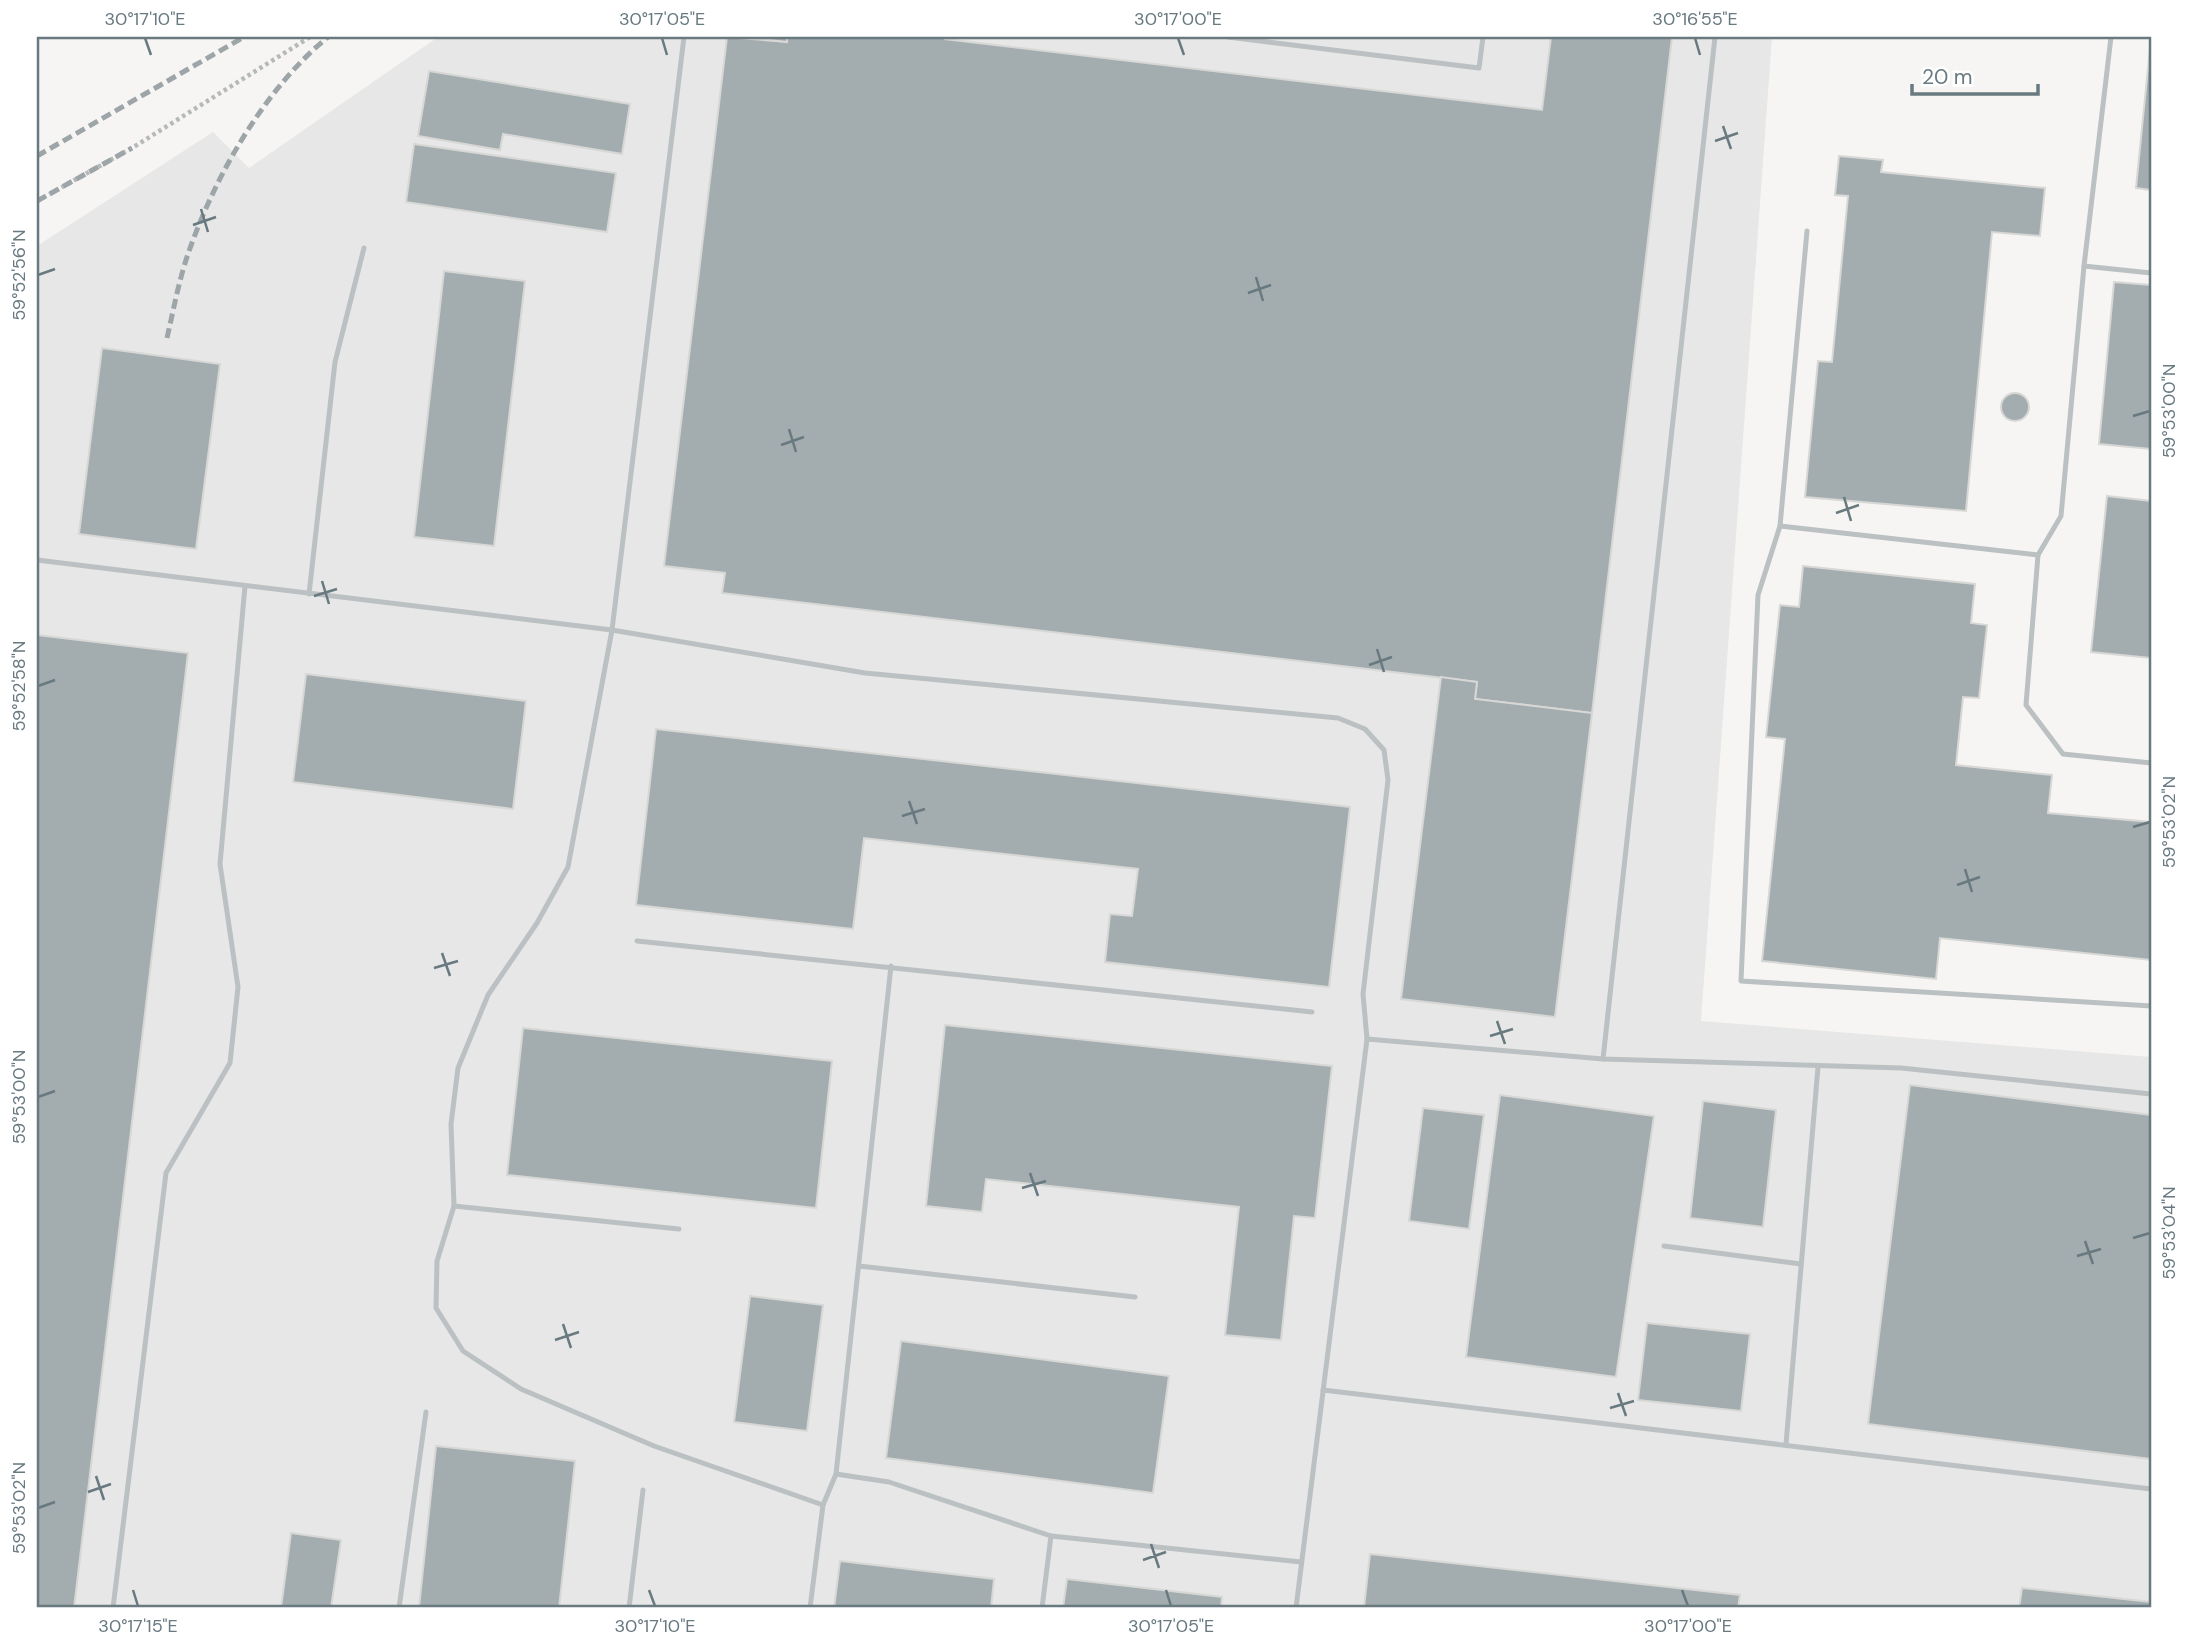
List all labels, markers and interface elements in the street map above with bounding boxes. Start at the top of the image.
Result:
text: 30°17'10"E [104,7,186,31]
text: 30°17'05"E [619,7,705,31]
text: 30°17'00"E [1134,7,1222,31]
text: 30°16'55"E [1652,7,1738,31]
scale bar [1912,52,2038,96]
text: 20 m [1922,63,1973,91]
text: 59°52'56"N [7,229,31,321]
text: 59°53'00"N [2157,364,2181,458]
text: 59°52'58"N [7,641,31,731]
text: 59°53'02"N [2157,776,2181,868]
text: 59°53'00"N [7,1050,31,1144]
text: 59°53'04"N [2157,1186,2181,1280]
text: 59°53'02"N [7,1462,31,1554]
text: 30°17'15"E [98,1614,178,1638]
text: 30°17'10"E [614,1614,696,1638]
text: 30°17'05"E [1128,1614,1214,1638]
text: 30°17'00"E [1644,1614,1732,1638]

